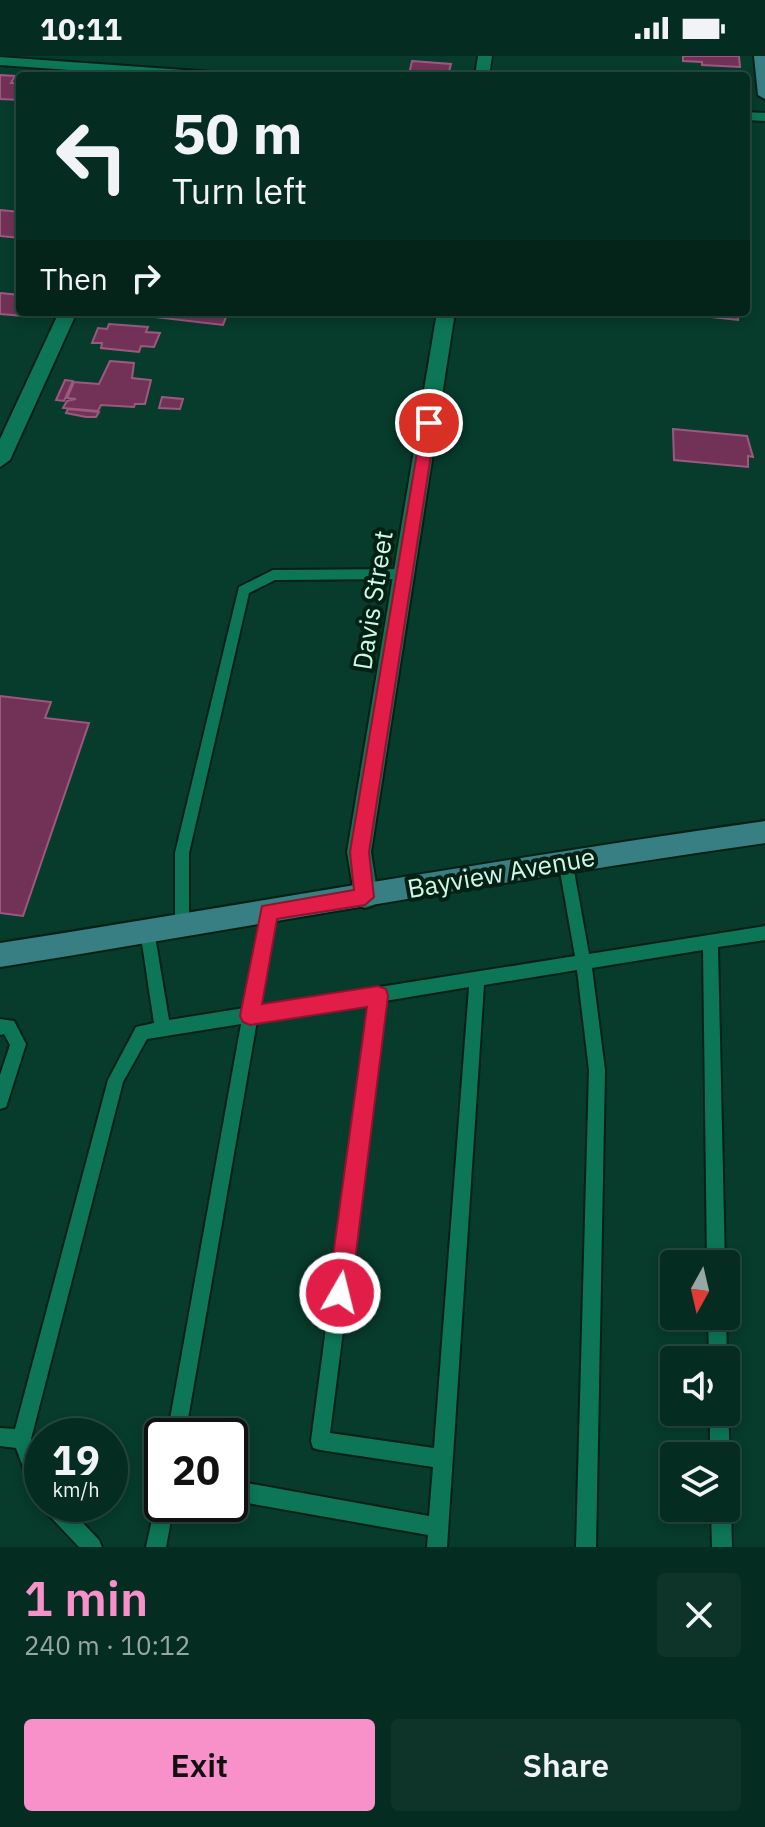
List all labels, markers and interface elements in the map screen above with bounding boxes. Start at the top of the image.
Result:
text: 10:11 [40,9,122,48]
text: 50 m [172,97,302,169]
icon: left [40,104,144,208]
text: Turn left [172,167,307,214]
icon: right [124,256,168,300]
text: Then [40,259,108,298]
pin [395,389,463,457]
icon: arrive [407,401,451,445]
street label: Davis Street [344,528,400,672]
street label: Bayview Avenue [404,839,598,905]
north arrow [660,1250,740,1330]
map controls [660,1250,740,1522]
position arrow [298,1251,382,1335]
button: sound [660,1346,740,1426]
speed limit sign: 20 [144,1418,248,1522]
text: 19 [52,1434,100,1486]
button: layers [660,1442,740,1522]
text: km/h [52,1476,100,1503]
text: 1 min [24,1567,148,1629]
button: close [657,1573,741,1657]
text: 240 m · 10:12 [24,1628,190,1662]
button: Exit [24,1719,375,1811]
button: Share [391,1719,741,1811]

